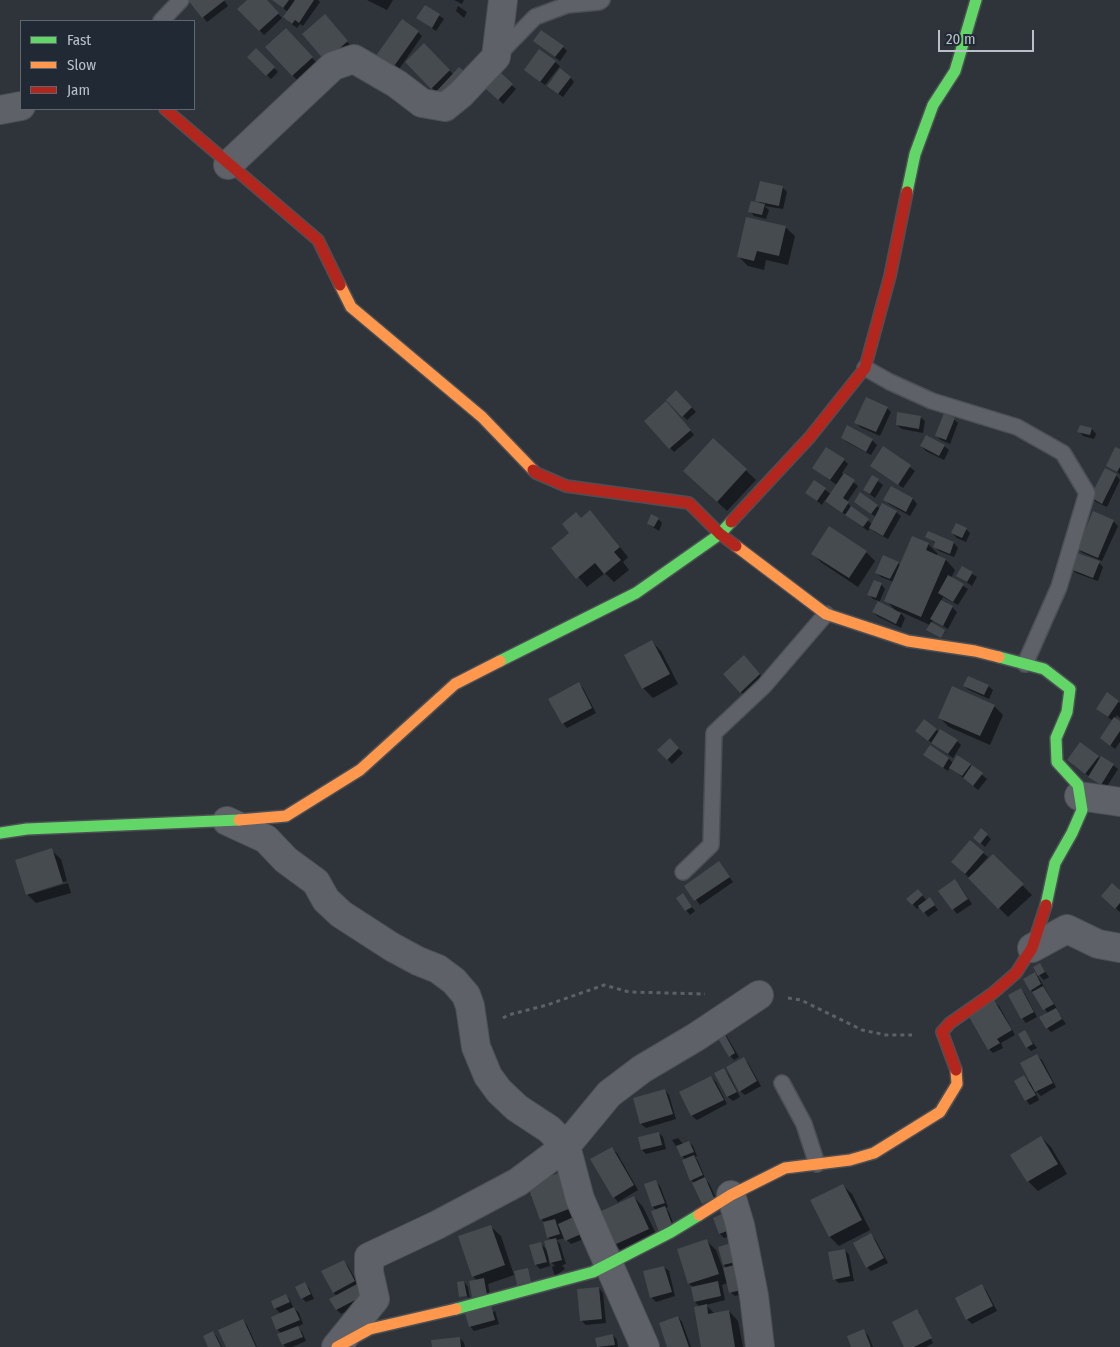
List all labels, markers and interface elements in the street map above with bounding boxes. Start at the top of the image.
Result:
legend [20,20,195,110]
scale bar [940,20,1036,52]
text: 20 m [946,30,976,48]
text: Fast [67,31,91,49]
text: Slow [67,56,96,74]
text: Jam [67,81,90,99]

